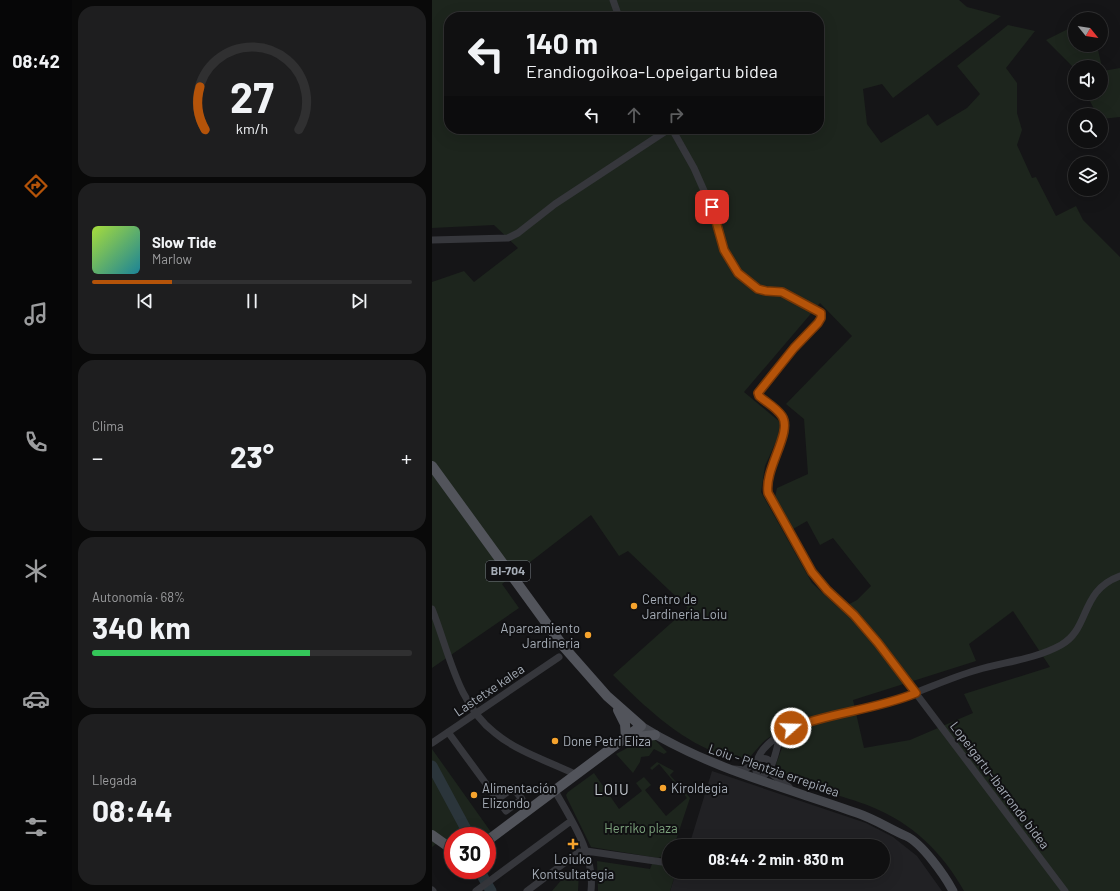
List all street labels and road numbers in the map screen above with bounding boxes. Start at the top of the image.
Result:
road number: BI-704 [486,561,530,581]
street label: Lastetxe kalea [451,661,527,719]
street label: Lopeigartu-Ibarrondo bidea [947,718,1053,852]
street label: Loiu - Plentzia errepidea [707,740,841,800]

